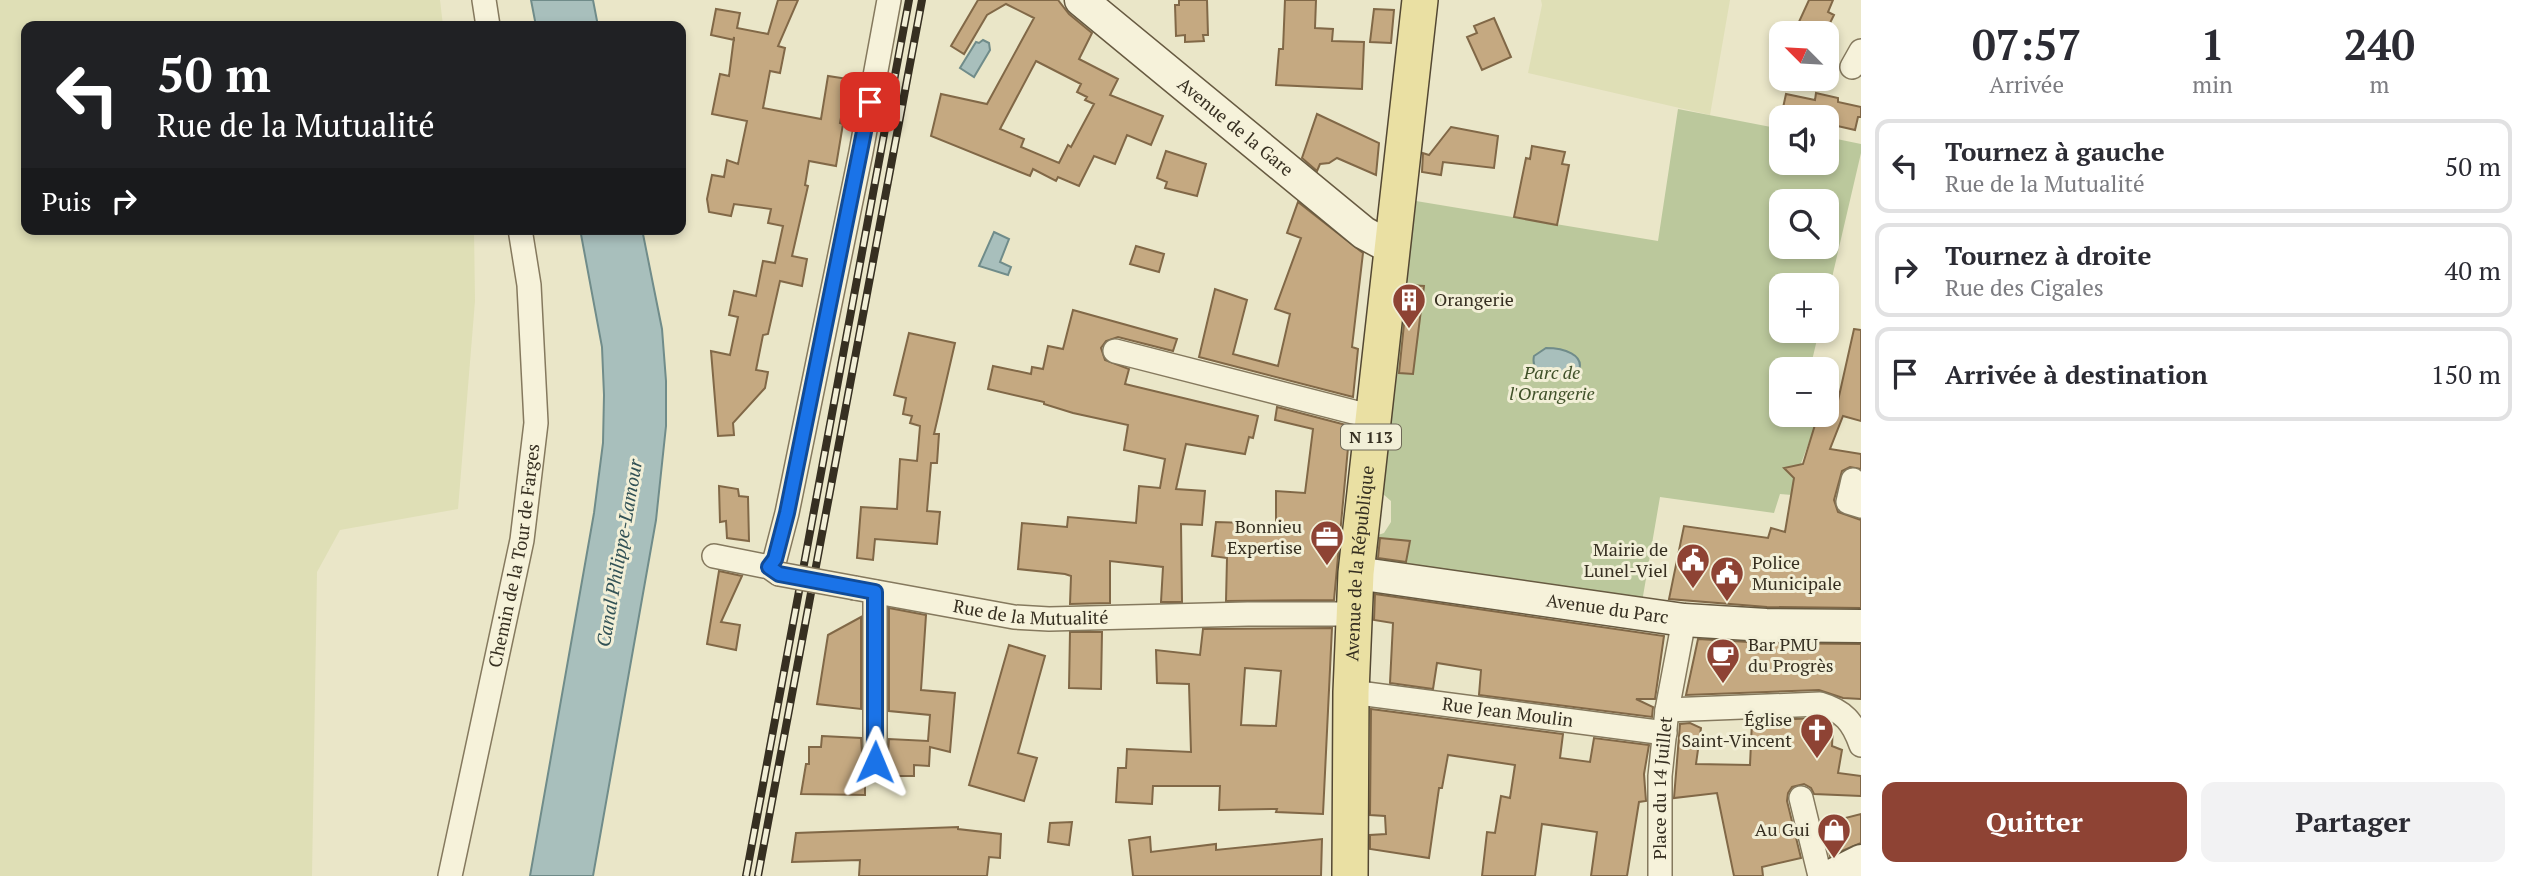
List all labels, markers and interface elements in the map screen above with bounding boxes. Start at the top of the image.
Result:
text: 07:57 [1972,16,2081,72]
text: 1 [2201,16,2224,72]
text: 240 [2344,16,2415,72]
north arrow [1769,21,1839,91]
map controls [1769,21,1839,427]
text: 50 m [157,41,271,106]
icon: left [42,49,133,140]
text: Arrivée [1989,69,2064,100]
text: min [2192,69,2233,100]
text: m [2369,69,2389,100]
pin [840,72,900,132]
street label: Avenue de la Gare [1173,72,1299,181]
icon: arrive [851,83,889,121]
text: Rue de la Mutualité [157,104,435,146]
button: sound [1769,105,1839,175]
text: Tournez à gauche [1945,134,2165,168]
icon: left [1886,147,1924,185]
text: 50 m [2445,149,2501,183]
text: Rue de la Mutualité [1945,168,2145,199]
icon: right [105,182,143,220]
text: Puis [42,184,91,218]
button: search [1769,189,1839,259]
text: Tournez à droite [1945,238,2151,272]
icon: right [1886,251,1924,289]
text: 40 m [2445,253,2501,287]
text: Rue des Cigales [1945,272,2104,303]
button: + [1769,273,1839,343]
building icon: Orangerie [1390,281,1428,330]
place label: Orangerie [1434,287,1514,311]
icon: arrive [1886,355,1924,393]
button: − [1769,357,1839,427]
text: Arrivée à destination [1945,357,2208,391]
text: 150 m [2431,357,2501,391]
park label: Parc de l'Orangerie [1509,360,1595,405]
road number: N 113 [1341,424,1401,450]
street label: Chemin de la Tour de Farges [482,442,544,669]
water label: Canal Philippe-Lamour [590,457,647,649]
street label: Avenue de la République [1339,464,1379,662]
place label: Bonnieu Expertise [1227,514,1302,559]
office icon: Bonnieu Expertise [1308,518,1346,567]
place label: Mairie de Lunel-Viel [1584,537,1668,582]
public building icon: Mairie de Lunel-Viel [1674,541,1712,590]
place label: Police Municipale [1752,550,1842,595]
public building icon: Police Municipale [1708,554,1746,603]
street label: Avenue du Parc [1545,587,1670,629]
street label: Rue de la Mutualité [951,593,1109,630]
place label: Bar PMU du Progrès [1748,632,1834,677]
cafe icon: Bar PMU du Progrès [1704,636,1742,685]
street label: Rue Jean Moulin [1441,691,1575,732]
place label: Église Saint-Vincent [1682,707,1792,752]
church icon: Église Saint-Vincent [1798,711,1836,760]
street label: Place du 14 Juillet [1647,715,1677,860]
position arrow [838,725,912,799]
button: Quitter [1882,782,2187,862]
button: Partager [2201,782,2505,862]
shop icon: Au Gui [1815,811,1853,860]
place label: Au Gui [1755,817,1810,841]

